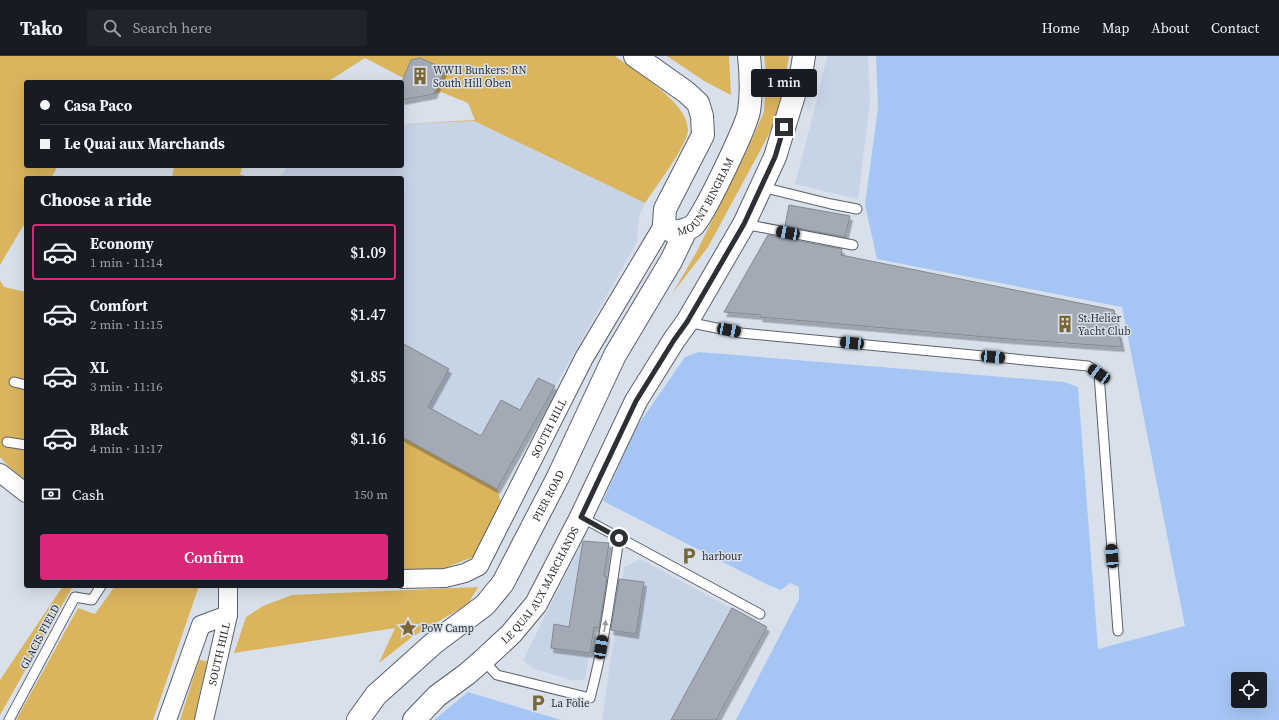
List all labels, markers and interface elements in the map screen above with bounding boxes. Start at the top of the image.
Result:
search box [87,10,367,46]
text: Tako [20,15,63,41]
icon: search [101,17,123,39]
text: Search here [133,17,212,38]
text: Home [1042,18,1080,38]
text: Map [1102,18,1129,38]
text: About [1151,18,1189,38]
text: Contact [1211,18,1259,38]
place label: WWII Bunkers: RN South Hill Oben [433,63,527,91]
building icon: WWII Bunkers: RN South Hill Oben [410,66,430,86]
callout: 1 min [751,69,817,97]
text: 1 min [767,74,801,91]
text: Casa Paco [64,95,132,116]
route end [775,118,793,136]
text: Le Quai aux Marchands [64,133,225,154]
street label: MOUNT BINGHAM [676,155,737,239]
text: Choose a ride [40,187,152,212]
car [775,225,801,241]
text: Economy [90,233,154,254]
icon: car [42,234,78,270]
text: $1.09 [350,242,386,263]
text: 1 min · 11:14 [90,254,163,271]
text: Comfort [90,295,148,316]
icon: car [42,296,78,332]
text: $1.47 [350,304,386,325]
place label: St.Helier Yacht Club [1078,311,1131,339]
building icon: St.Helier Yacht Club [1055,314,1075,334]
text: 2 min · 11:15 [90,316,163,333]
car [716,322,742,338]
car [840,336,864,350]
car [981,350,1005,364]
text: XL [90,357,109,378]
icon: car [42,358,78,394]
car [1086,362,1112,386]
text: $1.85 [350,366,386,387]
text: 3 min · 11:16 [90,378,163,395]
street label: SOUTH HILL [527,395,570,460]
text: Black [90,419,129,440]
icon: car [42,420,78,456]
text: $1.16 [350,428,386,449]
text: 4 min · 11:17 [90,440,163,457]
street label: PIER ROAD [529,467,568,524]
icon: cash [40,483,62,505]
text: Cash [72,484,104,505]
text: 150 m [354,486,388,503]
street label: LE QUAI AUX MARCHANDS [498,524,583,647]
route start [610,529,628,547]
button: Confirm [40,534,388,580]
car [1105,544,1119,568]
parking icon: harbour [679,546,699,566]
place label: harbour [702,549,742,564]
street label: GLACIS FIELD [17,602,63,672]
place icon: PoW Camp [398,618,418,638]
street label: SOUTH HILL [205,620,234,687]
one-way arrow [602,620,608,632]
place label: PoW Camp [421,621,474,636]
car [593,634,609,660]
map controls [1231,672,1267,708]
button: locate [1231,672,1267,708]
parking icon: La Folie [528,693,548,713]
place label: La Folie [551,696,590,711]

